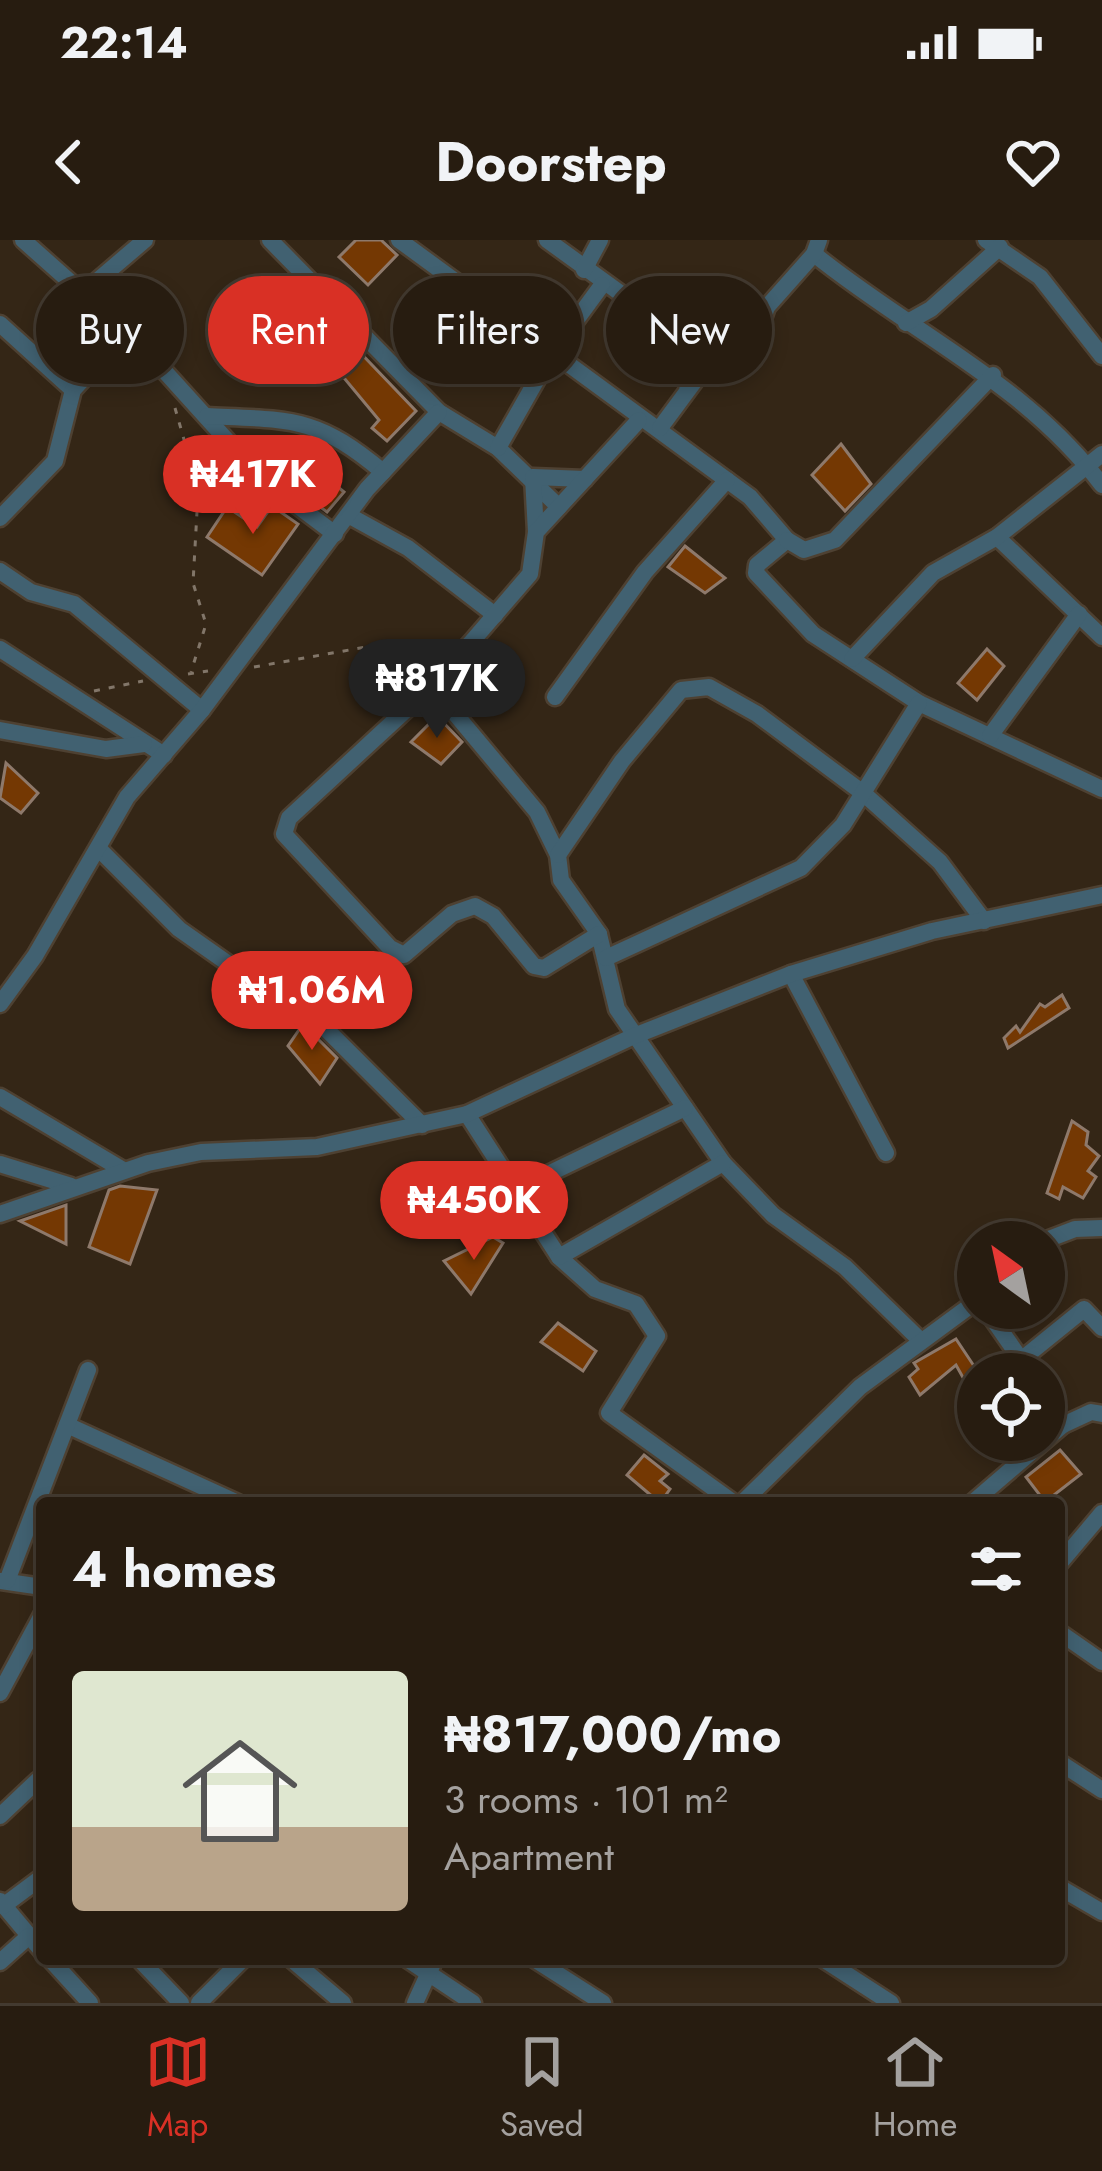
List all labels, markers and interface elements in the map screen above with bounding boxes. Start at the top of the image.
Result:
text: 22:14 [60,10,188,75]
text: Doorstep [435,123,667,201]
icon: back [36,129,102,195]
icon: heart [1000,129,1066,195]
chip: Buy [36,276,184,384]
chip: Rent [208,276,369,384]
chip: Filters [393,276,582,384]
chip: New [606,276,772,384]
pin: ₦417K [169,435,337,537]
text: ₦417K [190,445,316,502]
pin: ₦817K [353,639,521,741]
text: ₦817K [375,649,499,706]
pin: ₦1.06M [214,951,410,1053]
text: ₦1.06M [238,961,386,1018]
pin: ₦450K [390,1161,558,1263]
text: ₦450K [407,1171,541,1228]
north arrow [957,1221,1065,1329]
map controls [957,1221,1065,1461]
button: locate [957,1353,1065,1461]
text: 4 homes [72,1532,276,1606]
icon: filters [963,1536,1029,1602]
text: ₦817,000/mo [444,1697,782,1771]
icon: home [168,1719,312,1863]
text: 3 rooms · 101 m² [444,1771,728,1828]
text: Apartment [444,1828,614,1885]
tab: Map [145,2029,211,2148]
tab: Saved [500,2029,584,2148]
tab: Home [873,2029,957,2148]

